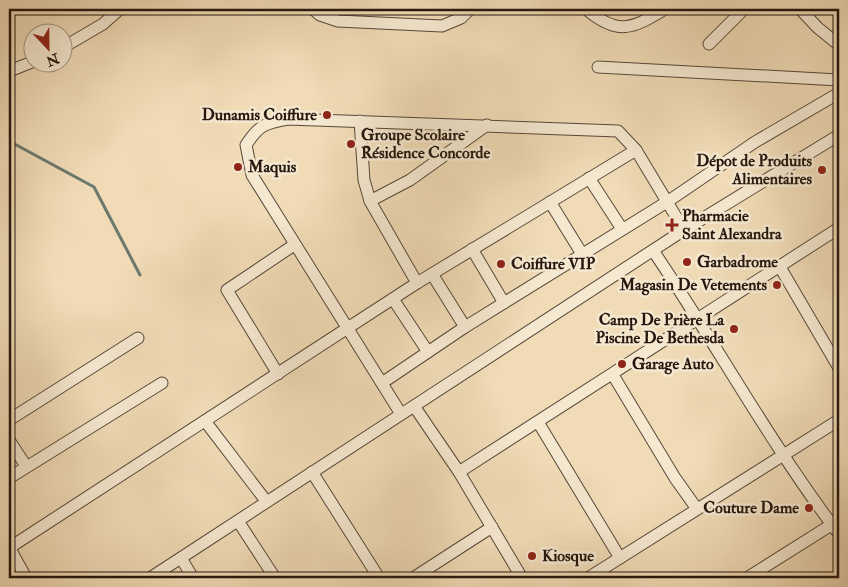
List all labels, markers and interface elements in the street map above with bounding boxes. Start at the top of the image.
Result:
north arrow [22,22,72,72]
text: N [43,49,63,70]
place label: Dunamis Coiffure [202,105,317,125]
marker: Dunamis Coiffure [321,109,333,121]
place label: Groupe Scolaire Résidence Concorde [361,125,490,163]
marker: Groupe Scolaire Résidence Concorde [345,138,357,150]
place label: Dépot de Produits Alimentaires [696,151,813,189]
place label: Maquis [247,157,297,178]
marker: Maquis [232,161,244,173]
marker: Dépot de Produits Alimentaires [816,164,828,176]
place label: Pharmacie Saint Alexandra [682,206,782,244]
marker: Pharmacie Saint Alexandra [666,219,678,231]
place label: Garbadrome [697,252,778,272]
place label: Coiffure VIP [511,254,596,274]
marker: Garbadrome [681,256,693,268]
marker: Coiffure VIP [495,258,507,270]
place label: Magasin De Vetements [619,275,768,296]
marker: Magasin De Vetements [771,279,783,291]
place label: Camp De Prière La Piscine De Bethesda [595,310,724,348]
marker: Camp De Prière La Piscine De Bethesda [728,323,740,335]
place label: Garage Auto [632,354,714,375]
marker: Garage Auto [616,358,628,370]
place label: Couture Dame [703,498,799,518]
marker: Couture Dame [803,502,815,514]
place label: Kiosque [542,546,594,567]
marker: Kiosque [526,550,538,562]

